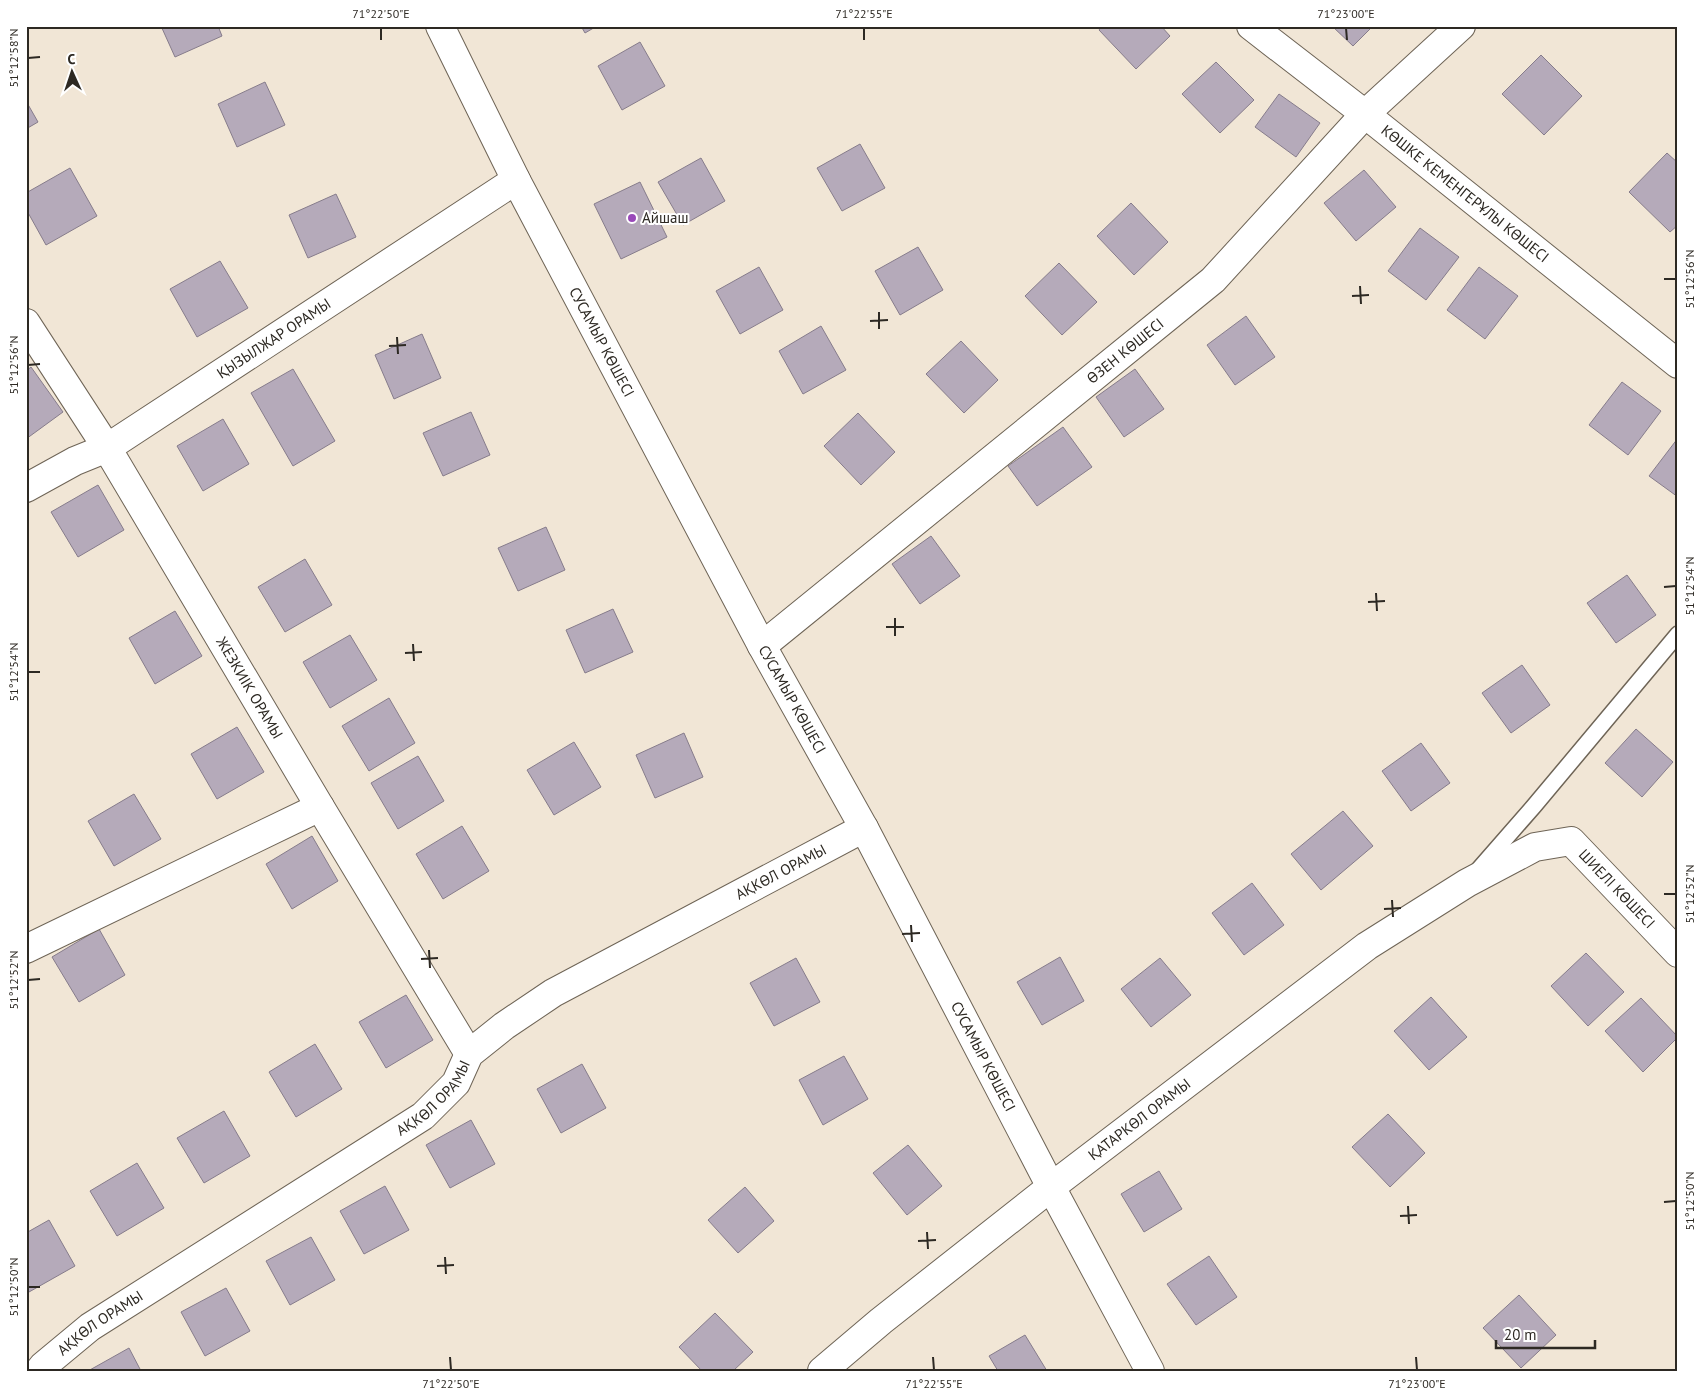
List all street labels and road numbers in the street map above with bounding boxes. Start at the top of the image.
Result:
street label: КӨШКЕ КЕМЕНГЕРҰЛЫ КӨШЕСІ [1377,121,1553,266]
street label: СУСАМЫР КӨШЕСІ [565,284,639,400]
street label: ҚЫЗЫЛЖАР ОРАМЫ [213,294,334,382]
street label: ӨЗЕН КӨШЕСІ [1083,314,1167,388]
street label: ЖЕЗКИІК ОРАМЫ [212,633,287,742]
street label: СУСАМЫР КӨШЕСІ [754,642,830,757]
street label: АҚКӨЛ ОРАМЫ [732,840,829,904]
street label: ШИЕЛІ КӨШЕСІ [1575,845,1659,932]
street label: СУСАМЫР КӨШЕСІ [947,998,1020,1115]
street label: АҚКӨЛ ОРАМЫ [392,1057,474,1140]
street label: ҚАТАРКӨЛ ОРАМЫ [1084,1074,1194,1164]
street label: АҚКӨЛ ОРАМЫ [53,1286,146,1359]

